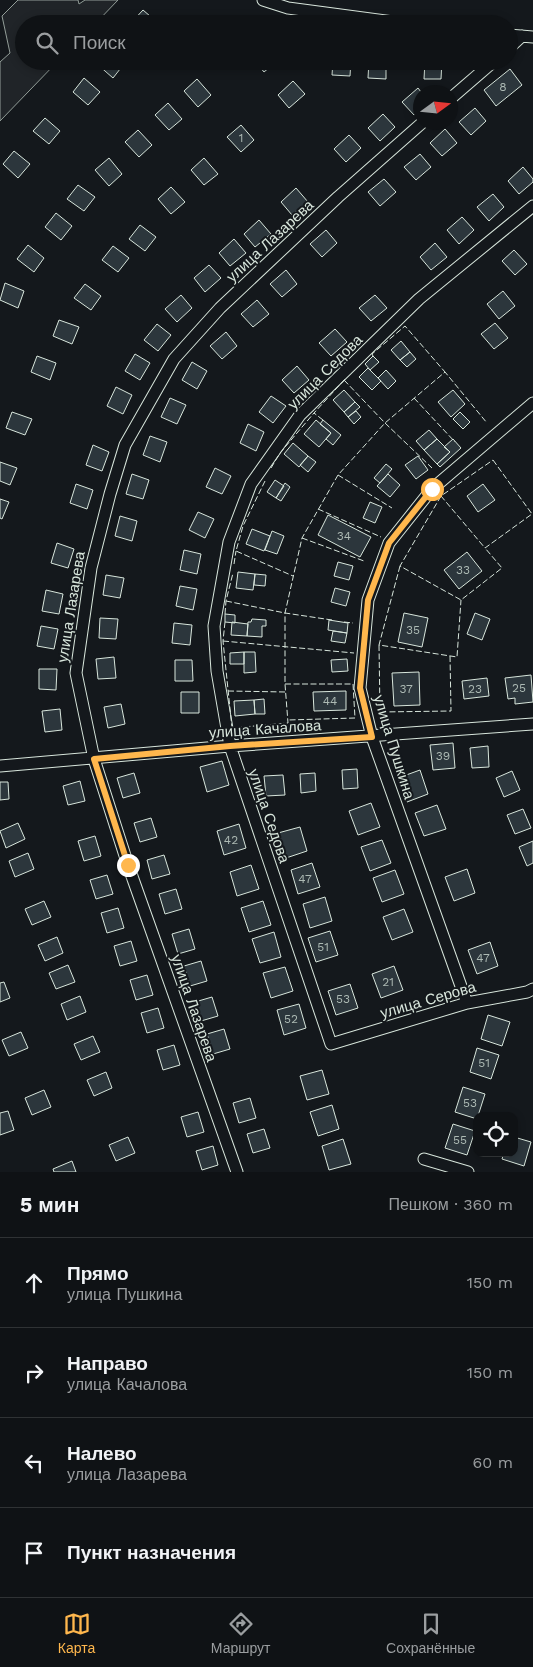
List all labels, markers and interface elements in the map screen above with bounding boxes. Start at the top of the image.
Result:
search box [15,15,518,70]
icon: search [33,29,61,57]
text: Поиск [73,31,126,54]
house number: 8 [499,80,507,94]
north arrow [413,85,458,130]
house number: 1 [239,131,243,145]
street label: улица Лазарева [223,196,318,286]
street label: улица Седова [284,330,367,413]
route start [421,478,444,501]
house number: 34 [337,529,351,543]
street label: улица Лазарева [53,549,89,664]
house number: 33 [456,563,470,577]
house number: 35 [406,623,420,637]
house number: 25 [512,681,526,695]
house number: 37 [399,682,413,696]
house number: 23 [468,682,482,696]
street label: улица Пушкина [370,693,419,802]
house number: 44 [323,694,337,708]
street label: улица Качалова [208,716,322,742]
house number: 39 [436,749,450,763]
street label: улица Седова [244,767,294,866]
house number: 42 [224,833,238,847]
route end [117,854,140,877]
house number: 47 [298,872,312,886]
house number: 51 [317,940,329,954]
house number: 47 [476,951,490,965]
street label: улица Лазарева [167,952,221,1065]
house number: 21 [382,975,394,989]
street label: улица Серова [378,978,478,1022]
house number: 53 [336,992,350,1006]
house number: 52 [284,1012,298,1026]
house number: 51 [478,1056,490,1070]
house number: 53 [463,1096,477,1110]
map controls [473,1112,518,1157]
button: locate [473,1112,518,1157]
house number: 55 [453,1133,467,1147]
text: 5 мин [20,1192,79,1217]
text: Пешком · 360 m [388,1195,513,1214]
text: Прямо [67,1262,129,1285]
icon: ahead [20,1269,48,1297]
text: 150 m [467,1273,513,1292]
text: улица Пушкина [67,1285,182,1304]
text: Направо [67,1352,148,1375]
icon: right [20,1359,48,1387]
text: 150 m [467,1363,513,1382]
text: улица Качалова [67,1375,187,1394]
text: Налево [67,1442,137,1465]
icon: left [20,1449,48,1477]
text: 60 m [473,1453,513,1472]
text: улица Лазарева [67,1465,187,1484]
icon: arrive [20,1539,48,1567]
text: Пункт назначения [67,1541,236,1564]
tab: Карта [58,1610,95,1656]
tab: Маршрут [211,1610,270,1656]
tab: Сохранённые [386,1610,475,1656]

